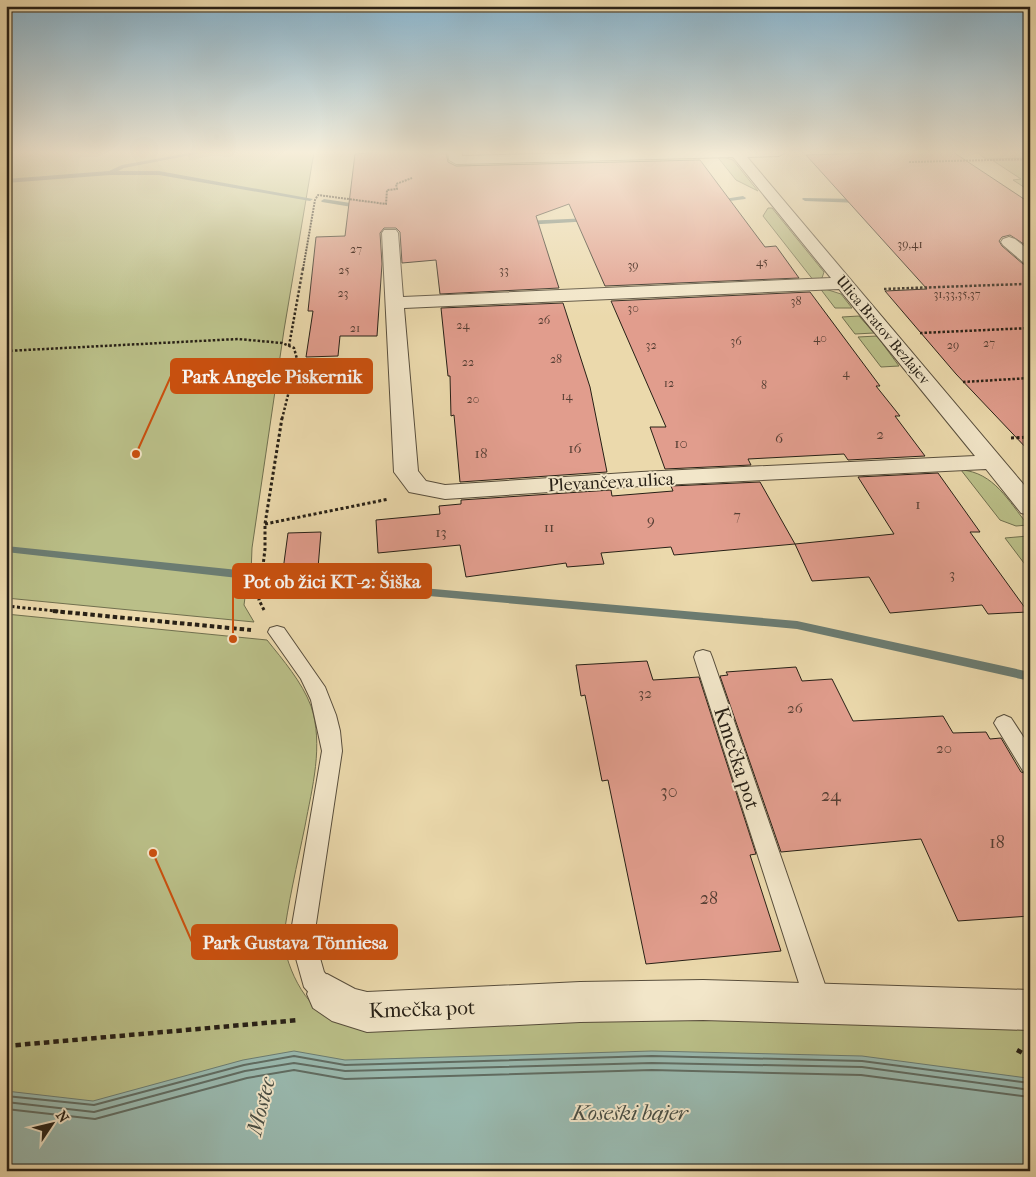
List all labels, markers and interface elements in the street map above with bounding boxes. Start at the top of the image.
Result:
house number: 39,41 [897,237,923,251]
house number: 27 [350,242,362,256]
house number: 45 [756,255,768,269]
house number: 39 [627,258,639,272]
house number: 25 [338,263,350,277]
house number: 33 [499,263,509,277]
street label: Ulica Bratov Bezlajev [832,272,934,389]
house number: 23 [337,286,349,300]
house number: 31,33,35,37 [933,287,981,301]
house number: 38 [791,294,801,308]
house number: 30 [627,301,639,315]
house number: 26 [538,313,551,327]
house number: 24 [456,318,471,332]
house number: 21 [350,321,360,335]
house number: 40 [813,331,827,345]
house number: 36 [730,334,742,348]
house number: 27 [983,336,995,350]
house number: 32 [645,338,657,352]
house number: 29 [947,338,959,352]
house number: 28 [550,352,562,366]
house number: 22 [462,355,474,369]
callout: Park Angele Piskernik [171,359,372,393]
text: Park Angele Piskernik [182,366,364,388]
house number: 4 [842,366,850,380]
house number: 12 [664,376,674,390]
house number: 8 [761,378,767,392]
house number: 14 [561,389,574,403]
house number: 20 [467,392,479,406]
house number: 2 [876,425,884,443]
house number: 6 [775,429,784,447]
house number: 10 [674,434,688,452]
house number: 16 [568,439,583,457]
house number: 18 [475,444,487,462]
street label: Plevančeva ulica [547,469,675,496]
house number: 1 [915,495,921,513]
house number: 7 [733,506,741,524]
house number: 9 [647,511,655,529]
house number: 11 [544,518,554,536]
house number: 13 [435,523,447,541]
callout: Pot ob žici KT-2: Šiška [233,564,431,598]
house number: 3 [949,565,955,583]
text: Pot ob žici KT-2: Šiška [243,570,422,593]
house number: 32 [638,684,652,702]
house number: 26 [787,699,804,717]
street label: Kmečka pot [709,704,765,813]
house number: 20 [936,739,952,757]
house number: 30 [660,781,678,802]
house number: 24 [821,785,841,806]
house number: 18 [989,832,1005,853]
house number: 28 [700,888,718,909]
callout: Park Gustava Tönniesa [192,925,397,959]
text: Park Gustava Tönniesa [202,932,389,954]
street label: Kmečka pot [368,995,476,1023]
water label: Mostec [241,1074,281,1140]
north arrow [28,1100,78,1150]
water label: Koseški bajer [570,1100,690,1126]
text: N [52,1108,72,1126]

